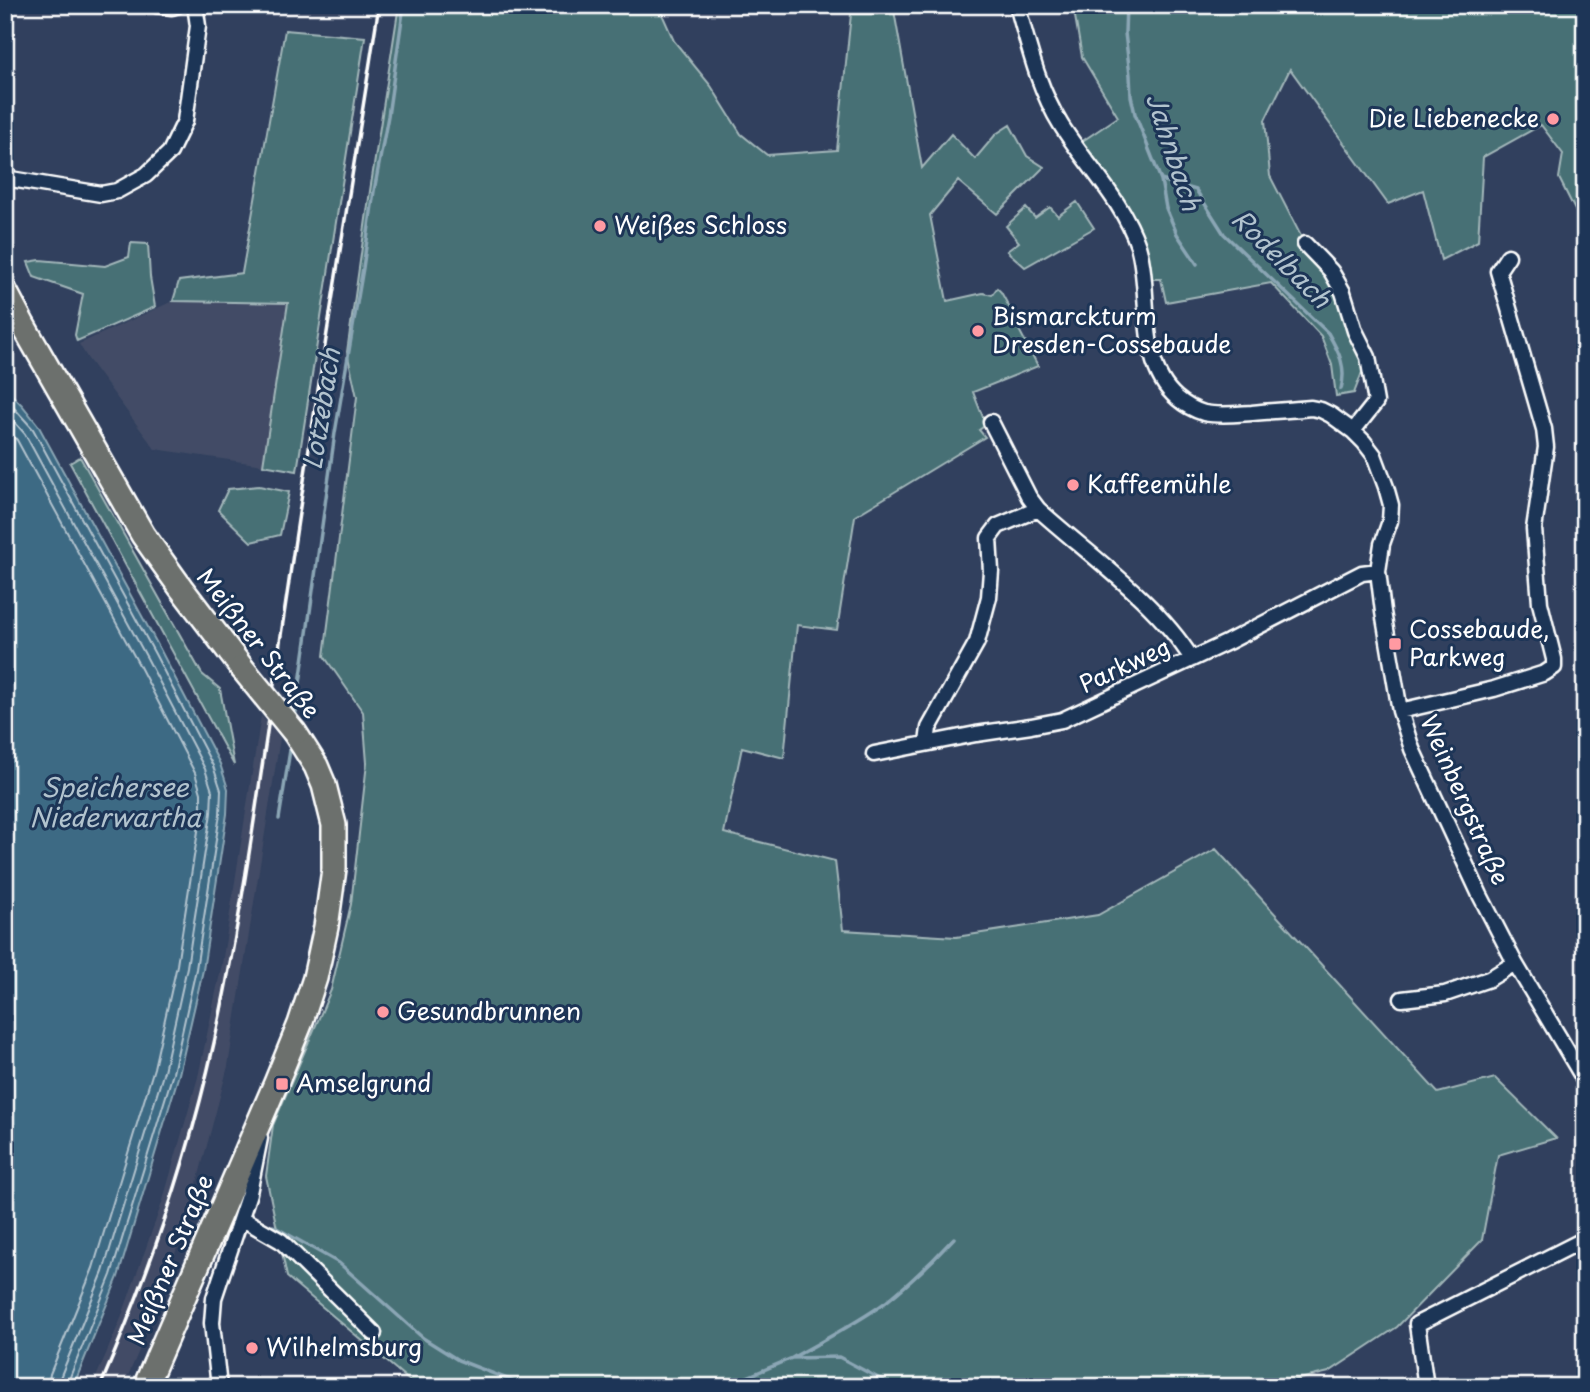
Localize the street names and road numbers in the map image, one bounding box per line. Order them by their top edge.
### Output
street label: Meißner Straße [189,560,330,726]
street label: Parkweg [1073,627,1176,701]
street label: Weinbergstraße [1412,708,1519,890]
street label: Meißner Straße [117,1168,221,1350]

